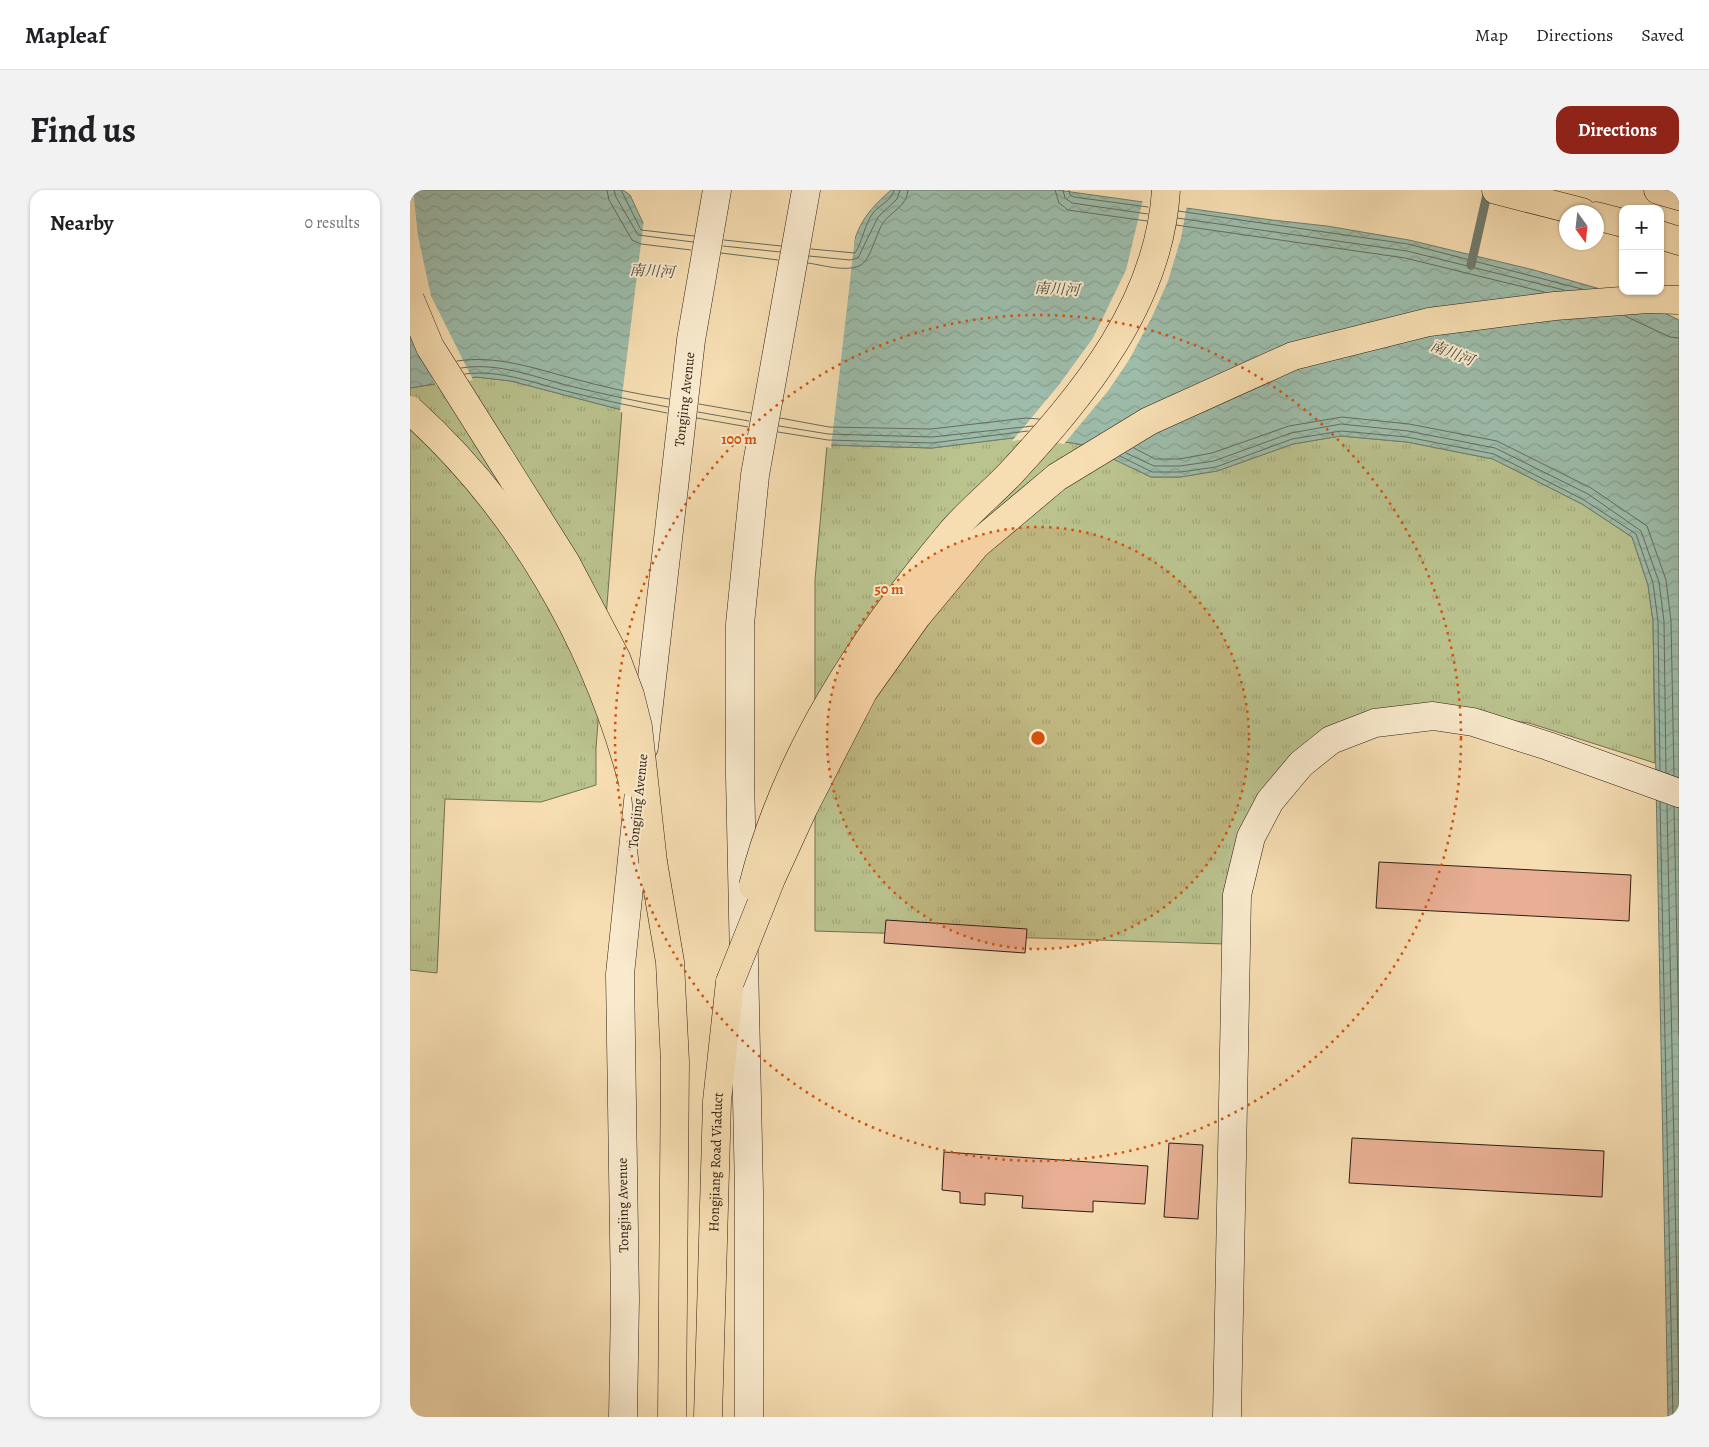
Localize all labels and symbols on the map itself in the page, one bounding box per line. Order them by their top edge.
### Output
north arrow [1559,205,1604,250]
water label: 南川河 [629,260,678,282]
water label: 南川河 [1034,278,1083,300]
water label: 南川河 [1427,336,1479,371]
street label: Tongjing Avenue [669,351,699,448]
text: 100 m [721,429,757,449]
text: 50 m [874,579,904,599]
centre of rings [1029,729,1047,747]
street label: Tongjing Avenue [624,753,652,849]
street label: Hongjiang Road Viaduct [704,1091,727,1232]
street label: Tongjing Avenue [613,1157,633,1253]

